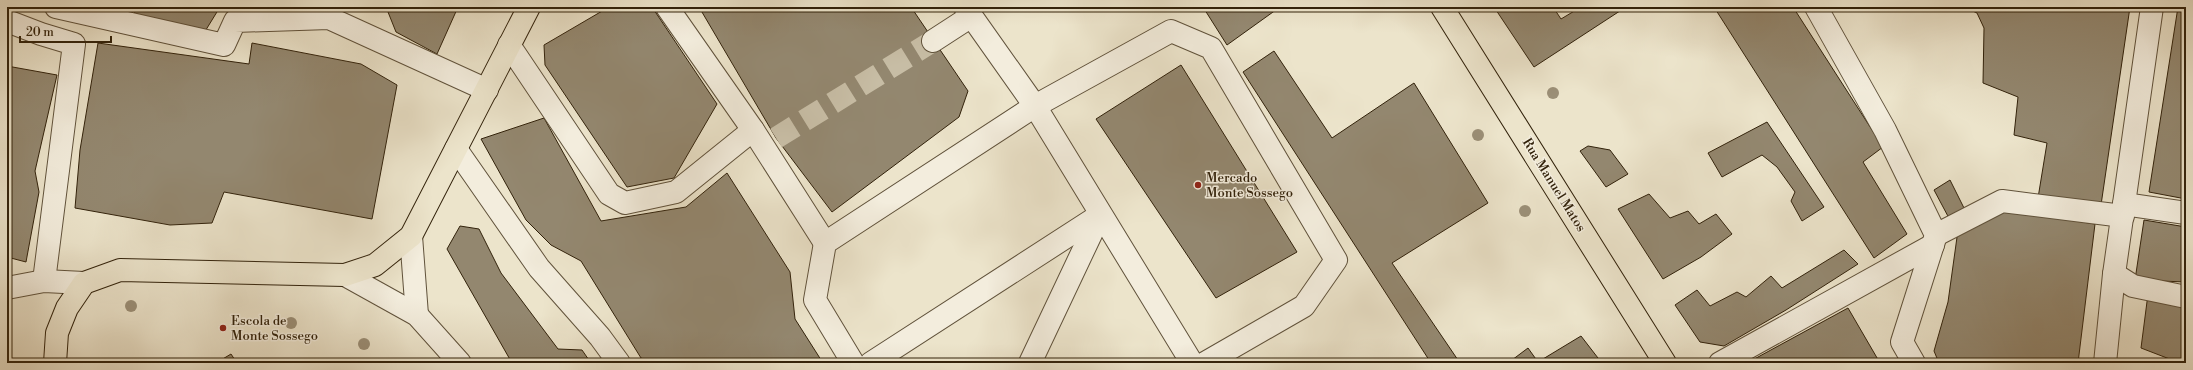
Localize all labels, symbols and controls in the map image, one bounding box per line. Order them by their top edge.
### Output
scale bar [20,18,111,44]
text: 20 m [26,25,54,40]
street label: Rua Manuel Matos [1519,135,1589,235]
place label: Mercado Monte Sossego [1206,170,1293,201]
marker: Mercado Monte Sossego [1193,180,1203,190]
place label: Escola de Monte Sossego [231,313,318,344]
marker: Escola de Monte Sossego [218,323,228,333]

